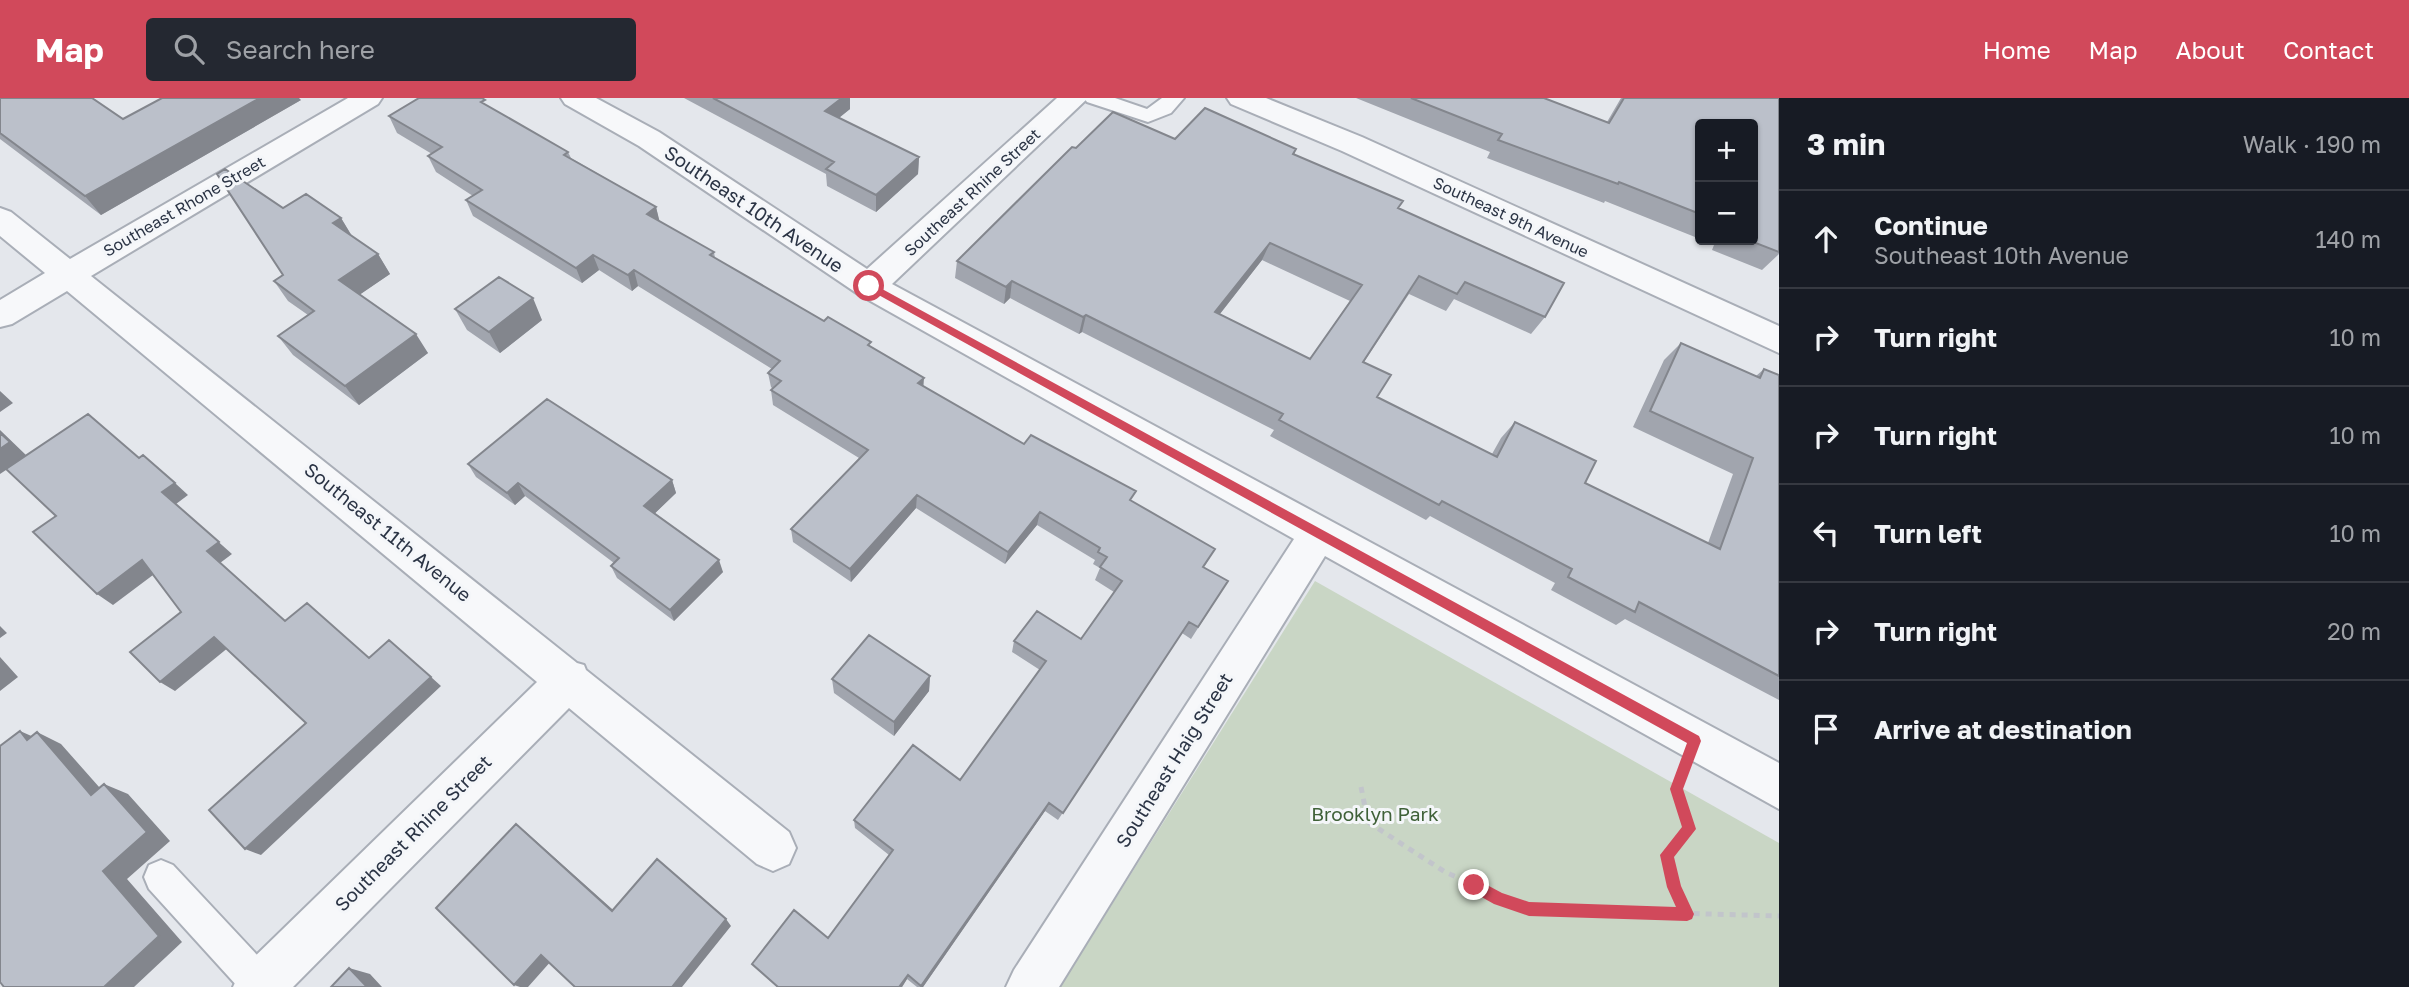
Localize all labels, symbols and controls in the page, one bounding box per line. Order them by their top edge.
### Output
search box [146,18,636,81]
text: Map [35,30,104,69]
icon: search [170,30,208,68]
text: Search here [226,34,375,65]
text: Home [1983,35,2051,64]
text: Map [2089,35,2138,64]
text: About [2176,35,2245,64]
text: Contact [2283,35,2374,64]
map controls [1695,119,1758,245]
button: + [1695,119,1758,182]
street label: Southeast Rhine Street [900,124,1044,260]
text: 3 min [1807,126,1885,162]
text: Walk · 190 m [2243,130,2381,158]
street label: Southeast 10th Avenue [661,140,848,277]
street label: Southeast Rhone Street [99,151,269,261]
street label: Southeast 9th Avenue [1430,172,1592,262]
button: − [1695,182,1758,245]
text: Continue [1874,210,1988,241]
icon: ahead [1807,220,1845,258]
text: 140 m [2315,225,2381,253]
text: Southeast 10th Avenue [1874,241,2129,269]
route start [853,270,884,301]
icon: right [1807,318,1845,356]
text: Turn right [1874,322,1997,353]
text: 10 m [2329,323,2381,351]
icon: right [1807,416,1845,454]
text: Turn right [1874,420,1997,451]
text: 10 m [2329,421,2381,449]
street label: Southeast 11th Avenue [300,457,476,606]
icon: left [1807,514,1845,552]
text: Turn left [1874,518,1982,549]
text: 10 m [2329,519,2381,547]
icon: right [1807,612,1845,650]
text: Turn right [1874,616,1997,647]
text: 20 m [2327,617,2381,645]
street label: Southeast Haig Street [1110,668,1237,851]
icon: arrive [1807,710,1845,748]
text: Arrive at destination [1874,714,2132,745]
street label: Southeast Rhine Street [330,750,496,916]
park label: Brooklyn Park [1311,802,1439,825]
route end [1458,869,1489,900]

